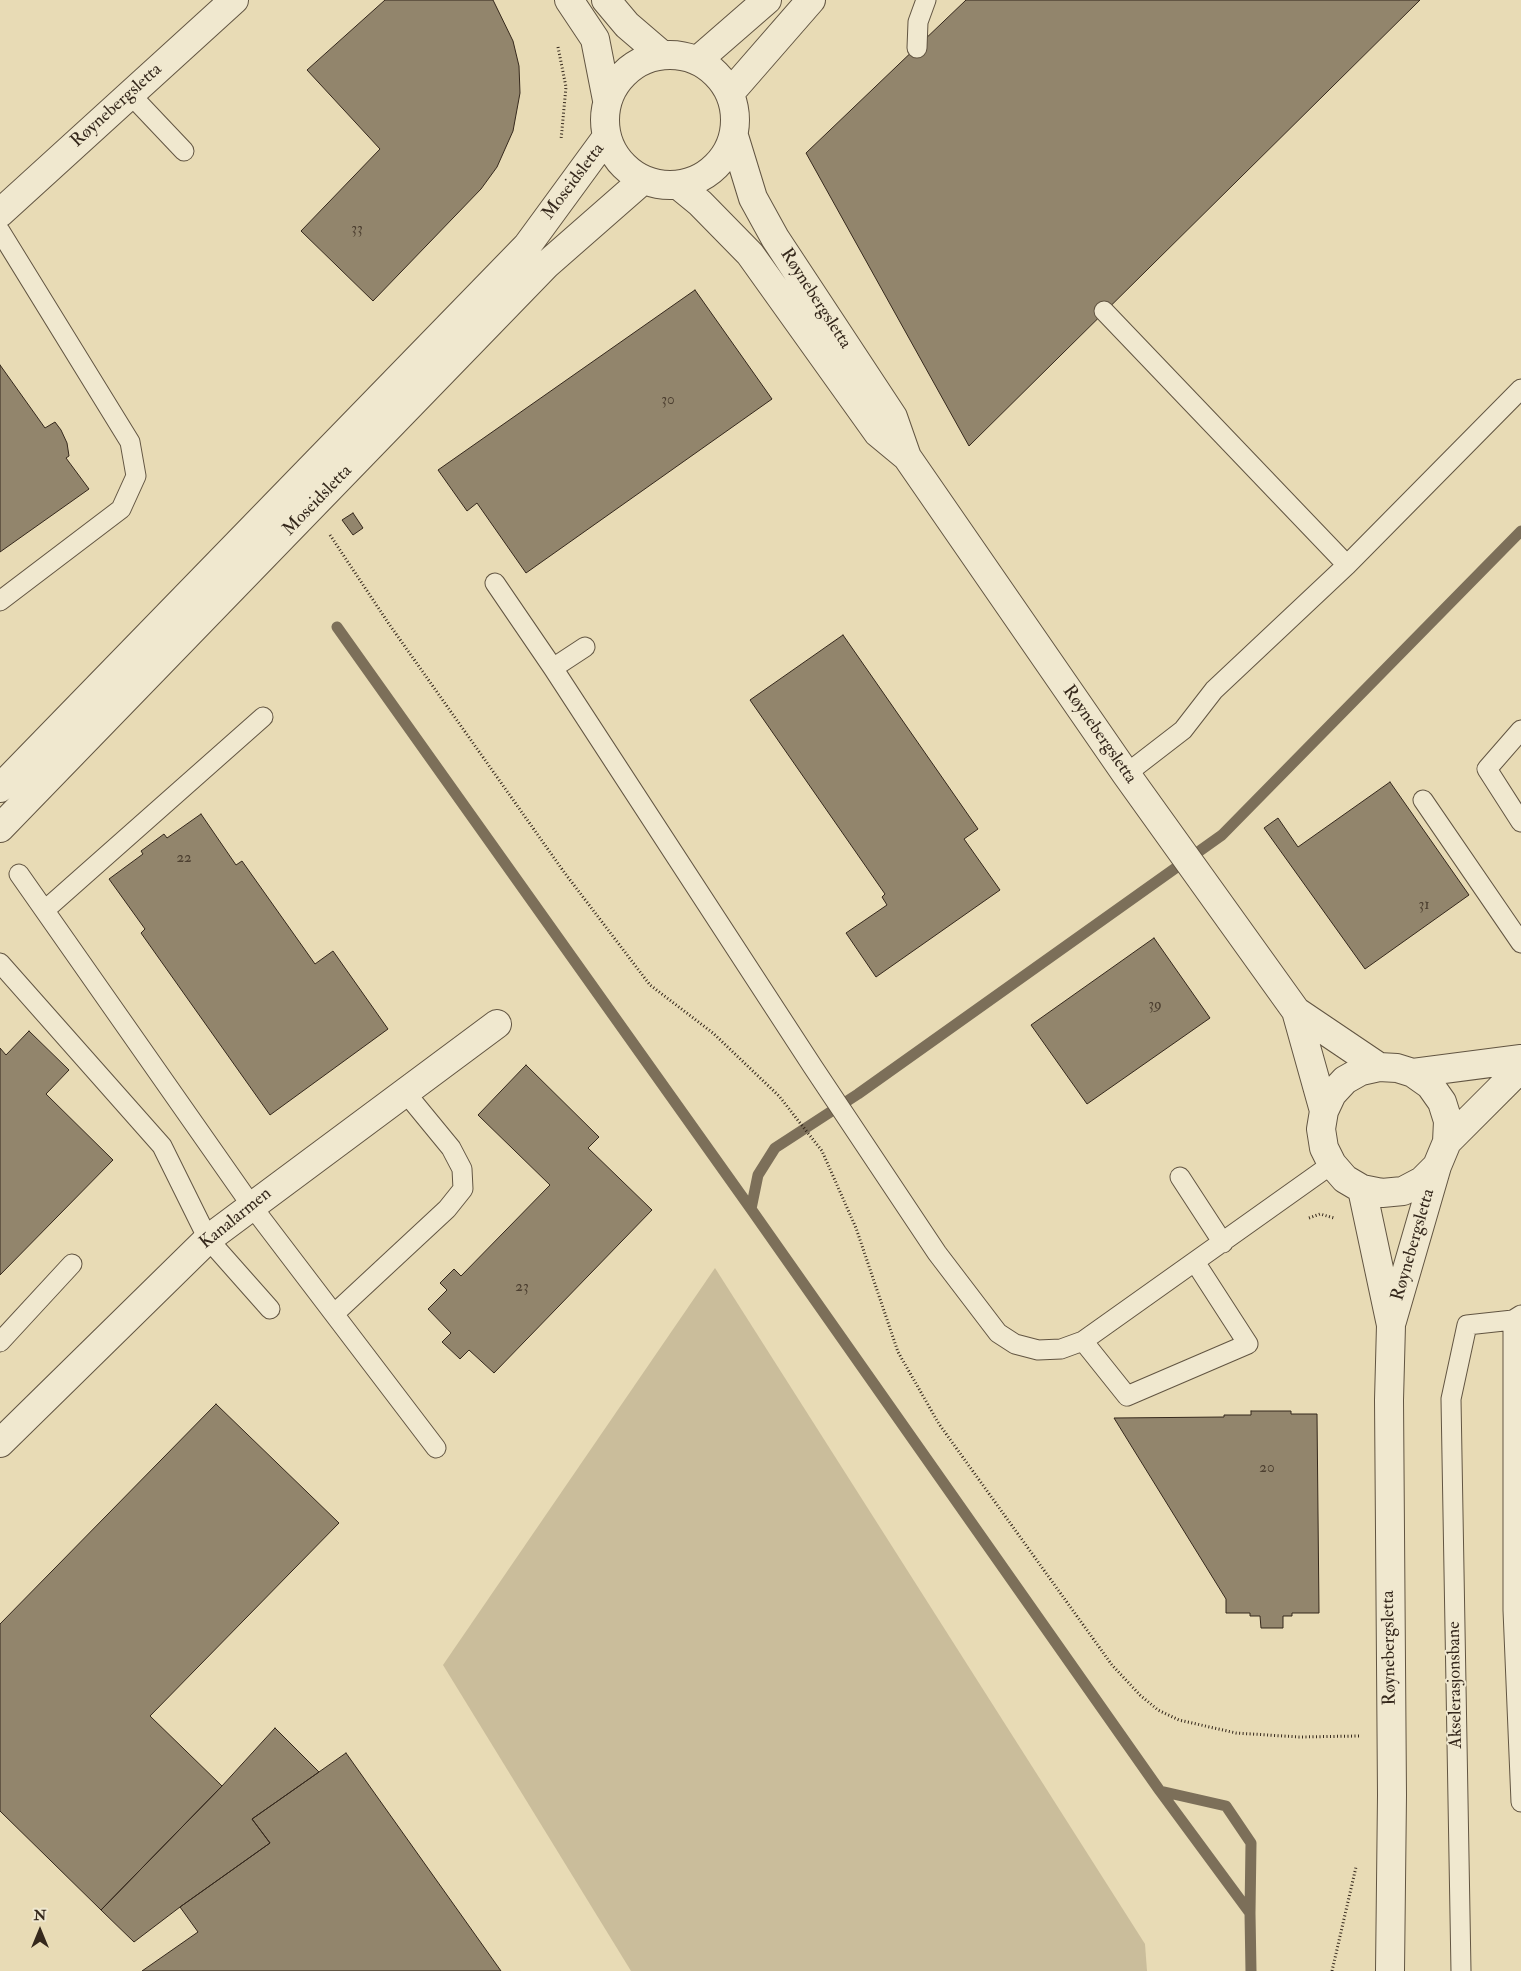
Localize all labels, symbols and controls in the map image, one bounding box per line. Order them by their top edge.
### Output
street label: Røynebergsletta [67,59,167,153]
street label: Moseidsletta [538,139,610,225]
house number: 33 [351,221,363,239]
street label: Røynebergsletta [775,245,855,353]
house number: 30 [661,392,675,410]
street label: Moseidsletta [279,461,357,541]
street label: Røynebergsletta [1057,682,1141,788]
house number: 22 [176,850,192,868]
house number: 31 [1418,897,1430,915]
house number: 39 [1148,997,1162,1015]
street label: Kanalarmen [196,1184,276,1254]
street label: Røynebergsletta [1388,1187,1440,1303]
house number: 23 [515,1279,529,1297]
house number: 20 [1259,1460,1275,1478]
street label: Røynebergsletta [1378,1590,1402,1706]
street label: Akselerasjonsbane [1444,1621,1468,1749]
north arrow [15,1906,65,1956]
text: N [34,1907,46,1924]

